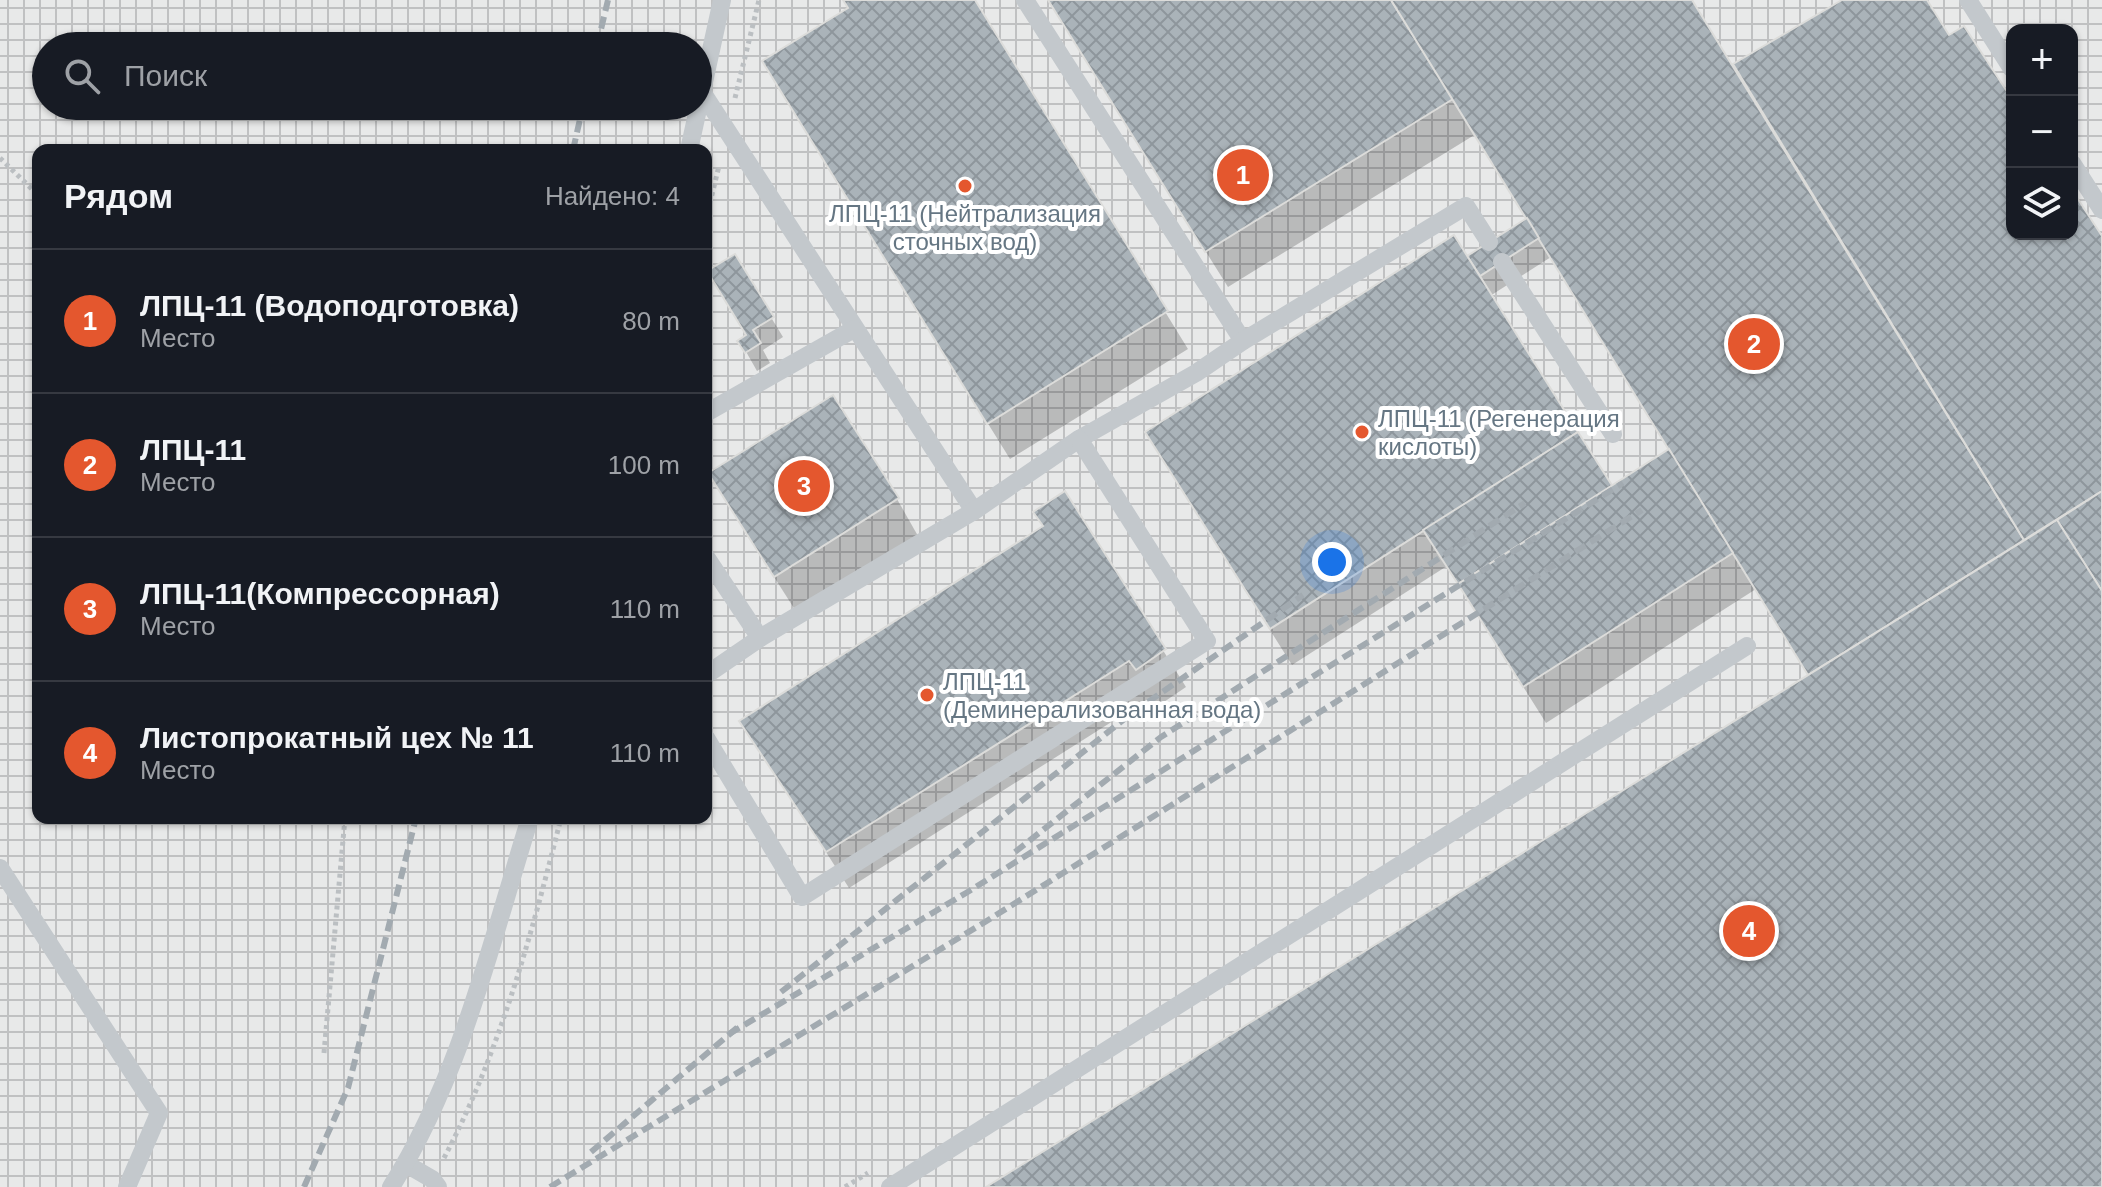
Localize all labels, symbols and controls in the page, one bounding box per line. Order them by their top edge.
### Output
map controls [2006,24,2078,240]
button: + [2006,24,2078,96]
search box [32,32,712,120]
icon: search [60,54,104,98]
text: Поиск [124,59,207,92]
button: − [2006,96,2078,168]
pin: 1 [1217,145,1269,205]
button: layers [2006,168,2078,240]
text: Рядом [64,177,173,215]
marker: ЛПЦ-11 (Нейтрализация сточных вод) [956,177,974,195]
text: Найдено: 4 [545,181,680,211]
place label: ЛПЦ-11 (Нейтрализация сточных вод) [829,200,1101,255]
text: ЛПЦ-11 (Водоподготовка) [140,289,519,322]
text: 1 [83,306,97,336]
text: 80 m [622,306,680,336]
pin: 2 [1728,314,1780,374]
text: Место [140,323,216,353]
place label: ЛПЦ-11 (Регенерация кислоты) [1378,405,1620,460]
marker: ЛПЦ-11 (Регенерация кислоты) [1353,423,1371,441]
text: ЛПЦ-11 [140,433,246,466]
text: 2 [83,450,97,480]
text: 100 m [608,450,680,480]
pin: 3 [778,456,830,516]
text: Место [140,467,216,497]
your location [1312,542,1352,582]
text: ЛПЦ-11(Компрессорная) [140,577,500,610]
text: 3 [83,594,97,624]
text: 110 m [610,594,680,624]
text: Место [140,611,216,641]
place label: ЛПЦ-11 (Деминерализованная вода) [943,668,1261,723]
marker: ЛПЦ-11 (Деминерализованная вода) [918,686,936,704]
text: Листопрокатный цех № 11 [140,721,534,754]
text: 4 [83,738,97,768]
text: 110 m [610,738,680,768]
text: Место [140,755,216,785]
pin: 4 [1723,901,1775,961]

